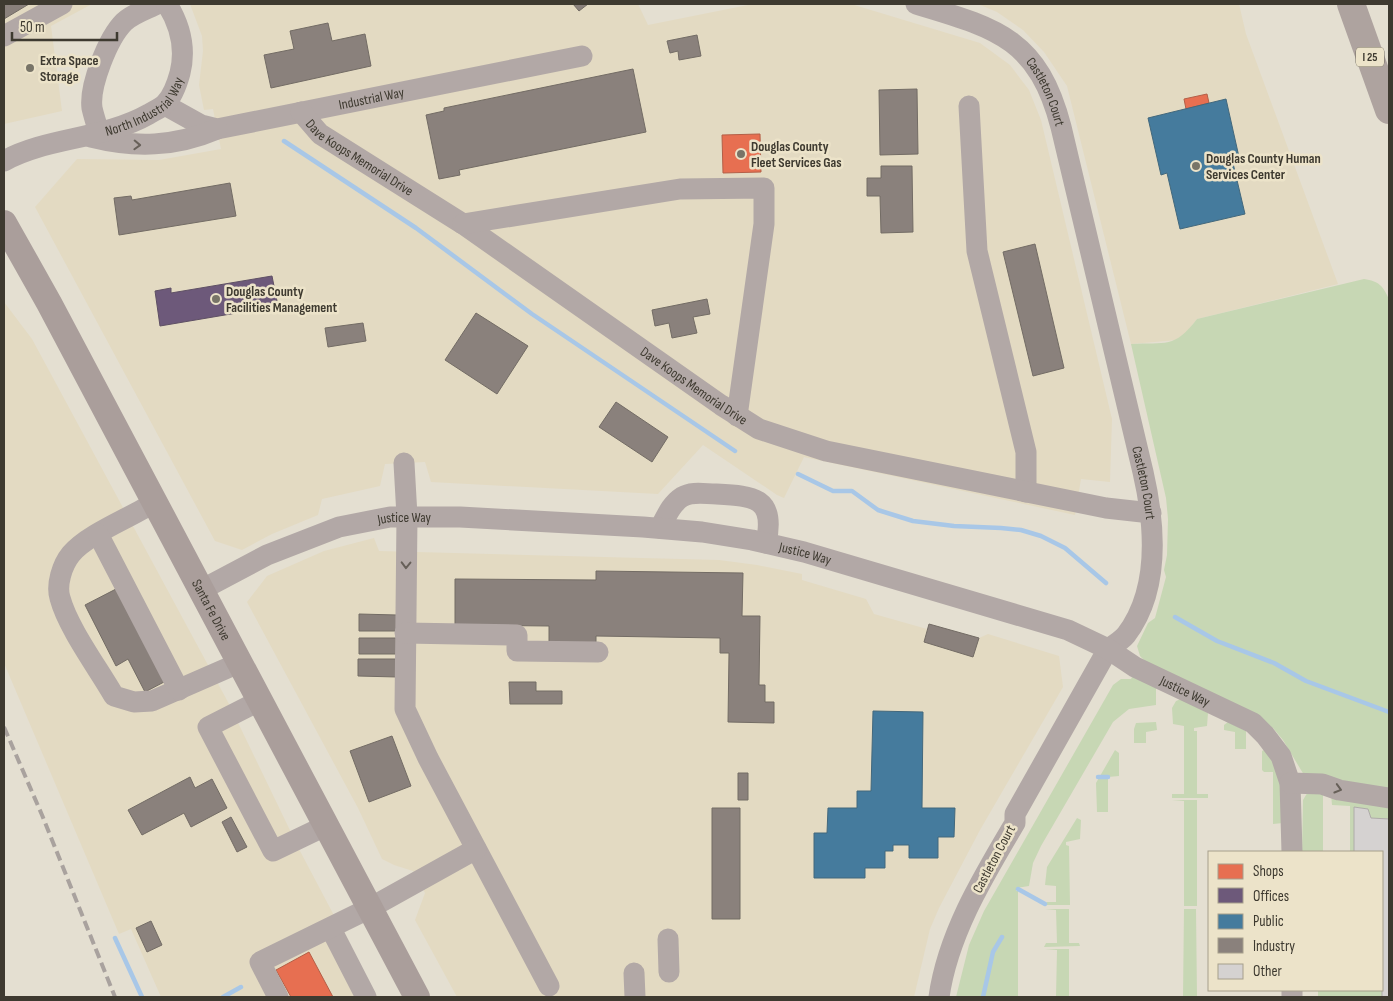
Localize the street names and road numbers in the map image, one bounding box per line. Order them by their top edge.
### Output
road number: I 25 [1356,48,1384,66]
street label: Castleton Court [1023,54,1069,128]
street label: North Industrial Way [103,74,187,139]
street label: Industrial Way [337,83,406,113]
street label: Dave Koops Memorial Drive [302,115,417,199]
street label: Dave Koops Memorial Drive [637,343,751,428]
street label: Castleton Court [1129,444,1160,520]
street label: Justice Way [375,508,431,528]
street label: Justice Way [777,538,834,568]
street label: Santa Fe Drive [189,576,235,643]
street label: Justice Way [1156,671,1214,710]
street label: Castleton Court [969,822,1019,896]

